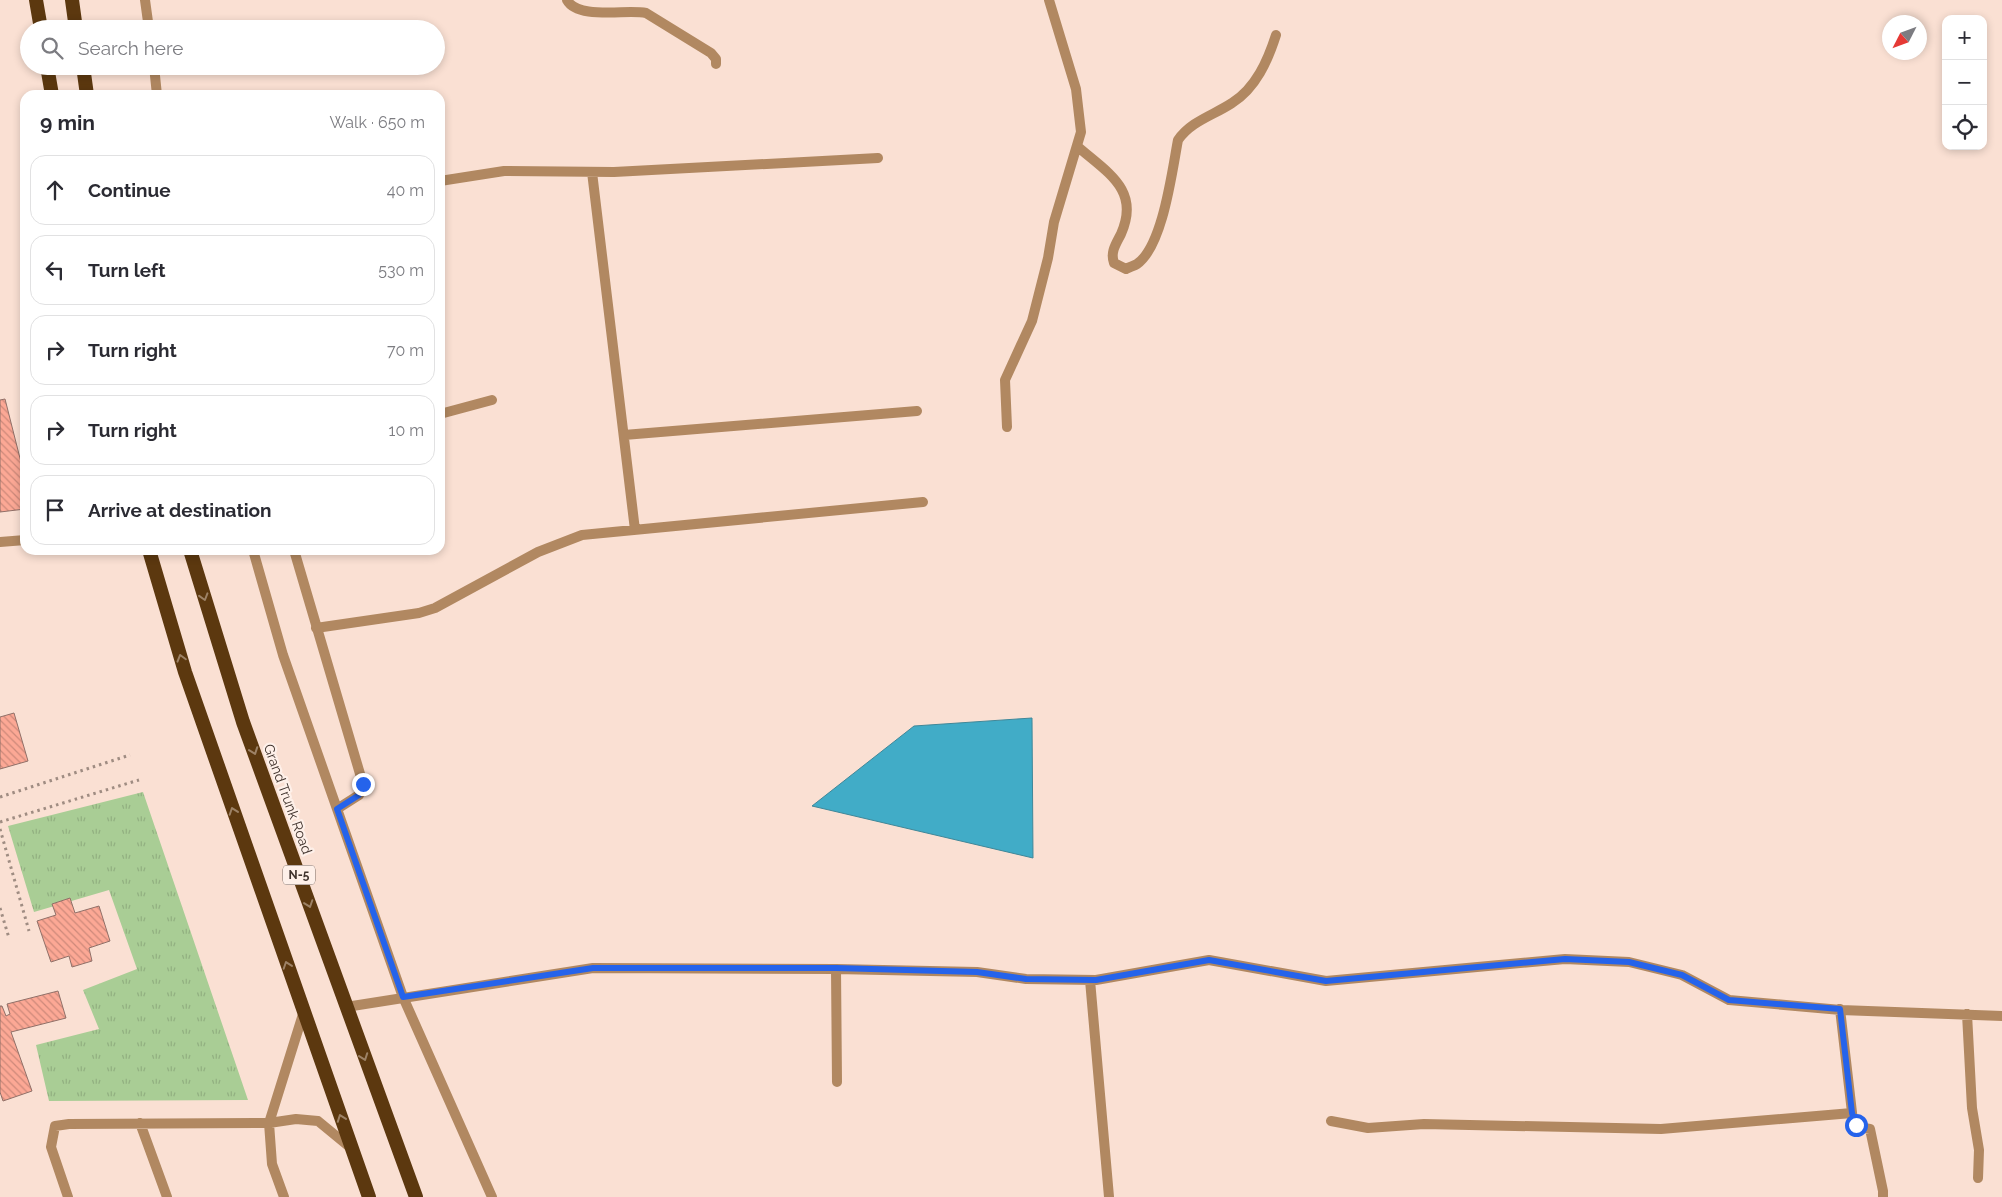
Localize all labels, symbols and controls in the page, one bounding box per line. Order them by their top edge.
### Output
north arrow [1882,15,1927,60]
map controls [1942,15,1987,150]
button: + [1942,15,1987,60]
search box [20,20,445,75]
icon: search [38,34,66,62]
text: Search here [78,37,184,59]
button: − [1942,60,1987,105]
button: locate [1942,105,1987,150]
text: 9 min [40,110,95,135]
text: Walk · 650 m [329,113,425,132]
icon: ahead [41,176,69,204]
text: Continue [88,179,171,201]
text: 40 m [387,181,424,200]
icon: left [41,256,69,284]
text: Turn left [88,259,165,281]
text: 530 m [378,261,424,280]
icon: right [41,336,69,364]
text: Turn right [88,339,177,361]
text: 70 m [387,341,424,360]
icon: right [41,416,69,444]
text: Turn right [88,419,177,441]
text: 10 m [389,421,424,440]
icon: arrive [41,496,69,524]
text: Arrive at destination [88,499,272,521]
one-way arrow [198,592,208,600]
one-way arrow [176,654,186,662]
street label: Grand Trunk Road [261,742,315,856]
one-way arrow [248,747,258,755]
route end [352,773,375,796]
one-way arrow [229,808,239,816]
road number: N-5 [283,866,315,884]
one-way arrow [303,899,313,908]
one-way arrow [283,961,293,969]
one-way arrow [358,1052,368,1061]
one-way arrow [337,1114,347,1123]
route start [1845,1114,1868,1137]

